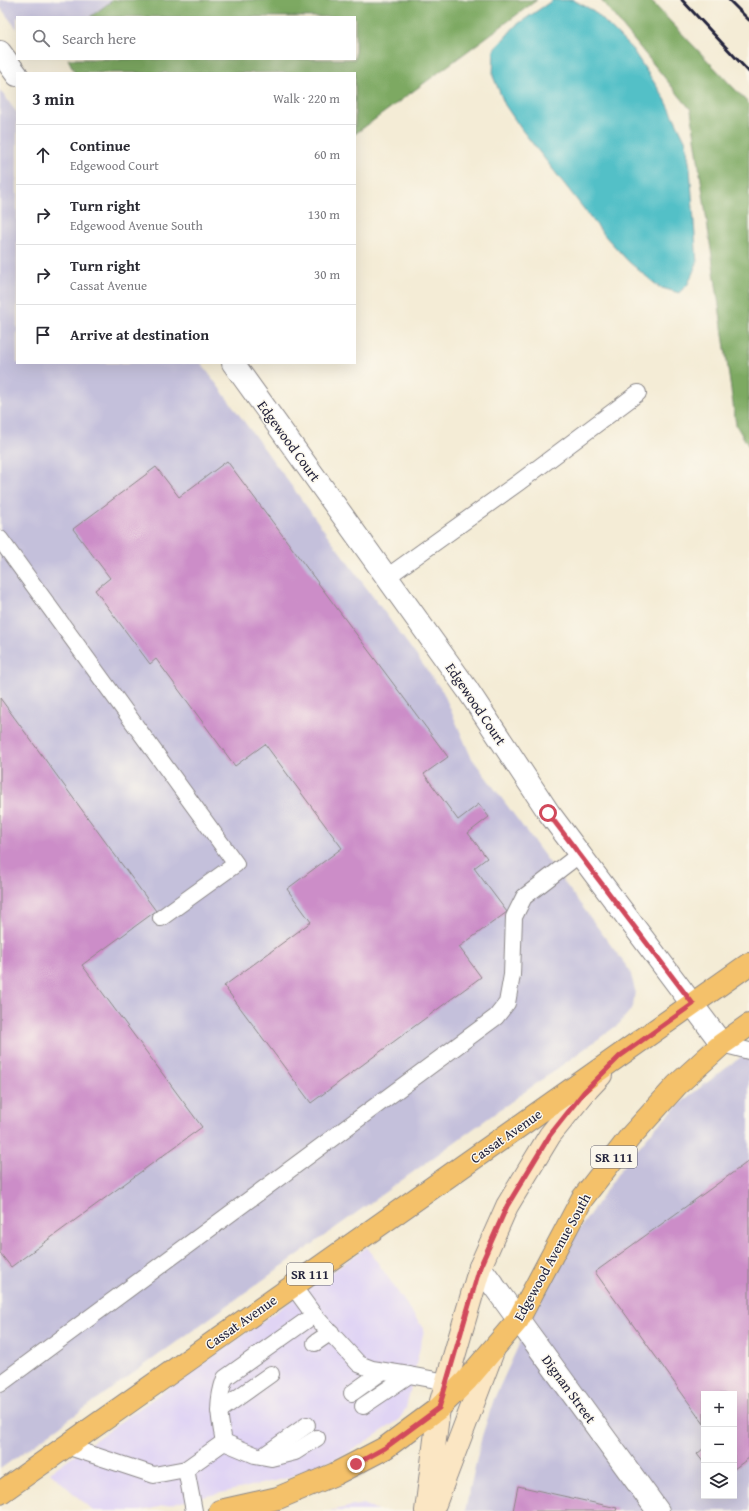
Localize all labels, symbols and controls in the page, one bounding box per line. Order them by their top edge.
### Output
search box [16,16,356,60]
icon: search [30,27,52,49]
text: Search here [62,28,136,49]
text: 3 min [32,86,74,111]
text: Walk · 220 m [273,89,340,108]
text: Continue [70,135,131,156]
icon: ahead [32,144,54,166]
text: 60 m [314,145,340,164]
text: Edgewood Court [70,156,159,175]
text: Turn right [70,195,141,216]
icon: right [32,204,54,226]
text: 130 m [308,205,340,224]
text: Edgewood Avenue South [70,216,203,235]
text: Turn right [70,255,141,276]
icon: right [32,264,54,286]
text: 30 m [314,265,340,284]
text: Cassat Avenue [70,276,147,295]
icon: arrive [32,324,54,346]
text: Arrive at destination [70,324,209,345]
street label: Edgewood Court [253,396,325,486]
street label: Edgewood Court [441,659,511,749]
route start [539,804,557,822]
street label: Cassat Avenue [466,1104,546,1168]
road number: SR 111 [591,1146,637,1168]
street label: Edgewood Avenue South [509,1189,596,1324]
road number: SR 111 [287,1263,333,1285]
street label: Cassat Avenue [201,1290,281,1354]
street label: Dignan Street [537,1351,601,1427]
map controls [701,1391,737,1499]
button: + [701,1391,737,1427]
button: − [701,1427,737,1463]
route end [347,1455,365,1473]
button: layers [701,1463,737,1499]

